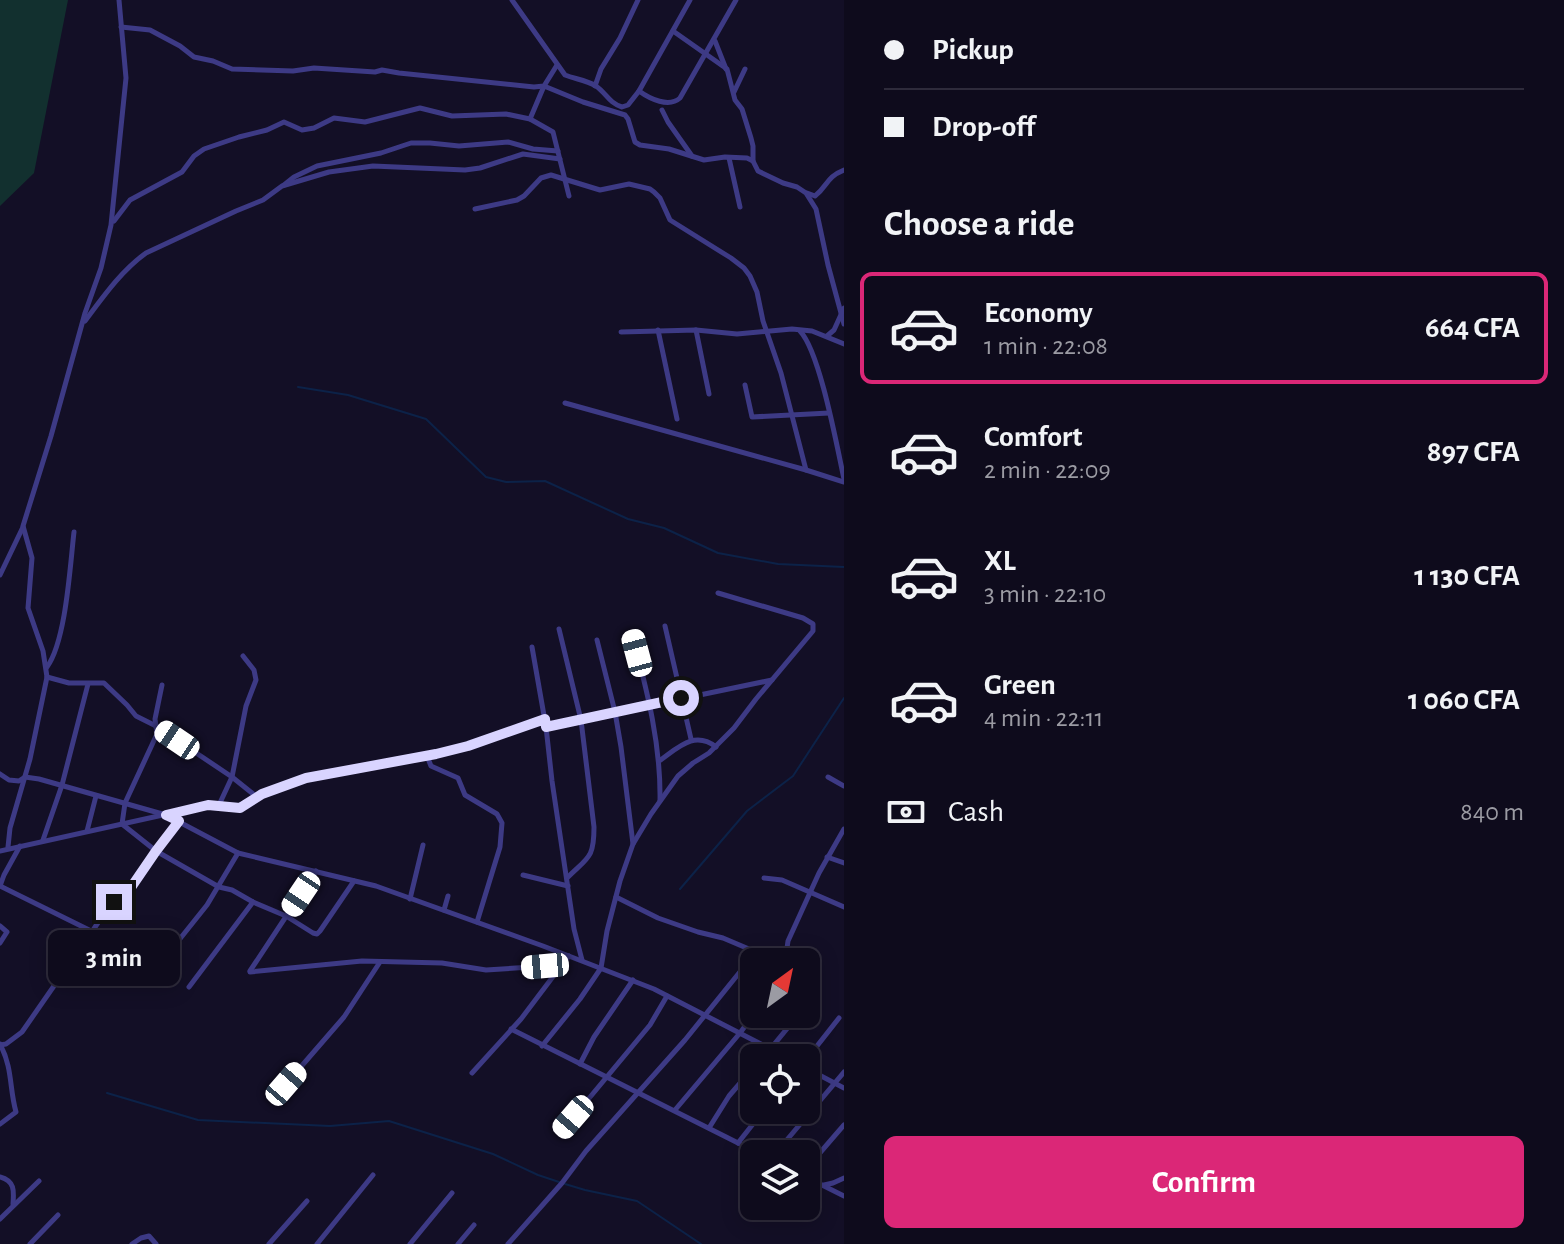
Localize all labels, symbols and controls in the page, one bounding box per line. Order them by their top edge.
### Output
text: Pickup [932,35,1014,65]
text: Drop-off [932,112,1035,142]
text: Choose a ride [884,206,1074,242]
icon: car [888,292,960,364]
text: Economy [984,298,1093,328]
text: 664 CFA [1425,313,1520,343]
text: 1 min · 22:08 [984,333,1108,359]
icon: car [888,416,960,488]
text: Comfort [984,422,1083,452]
text: 897 CFA [1427,437,1520,467]
text: 2 min · 22:09 [984,457,1111,483]
icon: car [888,540,960,612]
text: XL [984,546,1016,576]
text: 1 130 CFA [1414,561,1520,591]
text: 3 min · 22:10 [984,581,1106,607]
car [619,627,655,679]
icon: car [888,664,960,736]
text: Green [984,670,1056,700]
route start [663,680,699,716]
text: 1 060 CFA [1408,685,1520,715]
text: 4 min · 22:11 [984,705,1103,731]
car [150,717,204,763]
icon: cash [884,790,928,834]
text: Cash [948,797,1004,827]
text: 840 m [1460,799,1524,825]
car [278,867,324,921]
route end [96,884,132,920]
callout: 3 min [48,930,180,986]
text: 3 min [86,945,142,971]
north arrow [740,948,820,1028]
map controls [740,948,820,1220]
car [520,952,570,980]
button: locate [740,1044,820,1124]
car [261,1058,311,1110]
car [548,1091,598,1143]
button: Confirm [884,1136,1524,1228]
button: layers [740,1140,820,1220]

